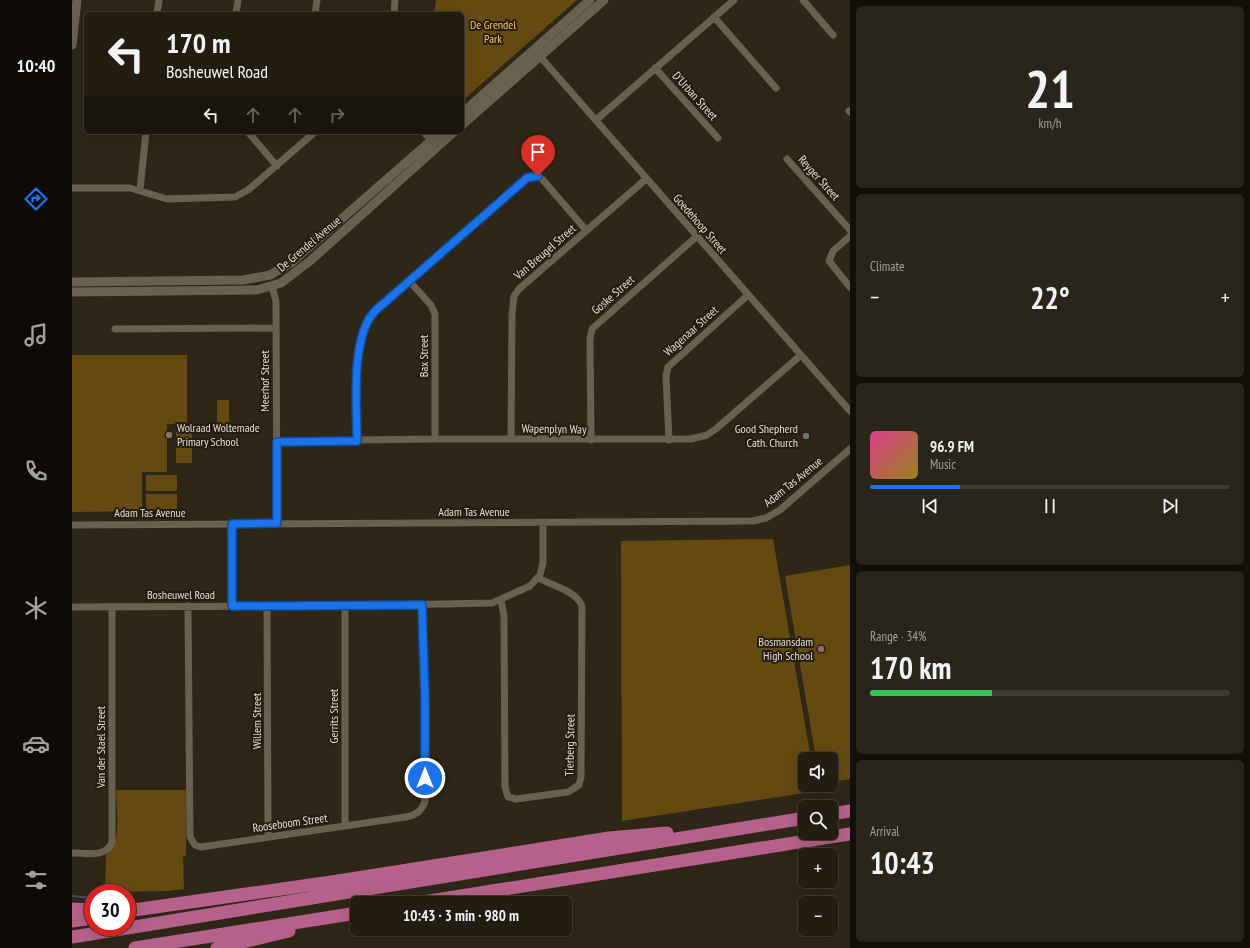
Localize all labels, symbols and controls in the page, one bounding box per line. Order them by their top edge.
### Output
park label: De Grendel Park [470,17,516,46]
text: 170 m [166,24,230,61]
icon: left [100,28,152,80]
text: 10:40 [17,54,55,77]
text: 21 [1025,55,1075,122]
text: Bosheuwel Road [166,60,268,83]
street label: D'Urban Street [670,68,722,124]
icon: left [200,104,222,126]
icon: ahead [242,104,264,126]
icon: ahead [284,104,306,126]
icon: right [326,104,348,126]
text: km/h [1038,115,1062,132]
pin [521,135,555,176]
icon: arrive [527,141,549,163]
street label: Reyger Street [795,152,844,204]
icon: directions [22,185,50,213]
street label: Goedehoop Street [670,191,731,257]
street label: De Grendel Avenue [274,213,344,275]
street label: Van Breugel Street [510,220,579,283]
text: Climate [870,258,904,275]
street label: Goske Street [588,271,638,317]
text: 22° [1030,278,1070,317]
text: − [870,283,879,311]
text: + [1221,283,1230,311]
street label: Wagenaar Street [660,302,722,359]
icon: music [22,321,50,349]
street label: Bax Street [416,334,431,377]
street label: Meerhof Street [257,350,272,412]
place label: Wolraad Woltemade Primary School [177,420,260,449]
street label: Wapenplyn Way [521,420,587,437]
place label: Good Shepherd Cath. Church [735,421,798,450]
marker: Wolraad Woltemade Primary School [164,430,174,440]
marker: Good Shepherd Cath. Church [801,431,811,441]
text: 96.9 FM [930,437,974,456]
street label: Adam Tas Avenue [760,453,825,510]
text: Music [930,456,956,473]
icon: phone [22,457,50,485]
icon: previous [919,495,941,517]
icon: pause [1039,495,1061,517]
icon: next [1159,495,1181,517]
street label: Adam Tas Avenue [438,504,510,519]
street label: Adam Tas Avenue [114,505,186,520]
street label: Bosheuwel Road [147,587,215,602]
icon: climate [22,594,50,622]
text: Range · 34% [870,628,926,645]
place label: Bosmansdam High School [758,634,813,663]
marker: Bosmansdam High School [816,644,826,654]
text: 170 km [870,648,951,687]
street label: Gerrits Street [326,688,341,743]
street label: Willem Street [249,692,264,749]
street label: Van der Stael Street [93,705,108,789]
street label: Tierberg Street [561,713,578,776]
icon: car [22,730,50,758]
map controls [798,752,838,936]
button: sound [798,752,838,792]
position arrow [404,757,446,799]
button: search [798,800,838,840]
street label: Rooseboom Street [252,810,329,835]
text: Arrival [870,823,899,840]
text: 10:43 [870,843,935,882]
button: + [798,848,838,888]
icon: filters [22,866,50,894]
speed limit sign: 30 [84,884,136,936]
button: − [798,896,838,936]
text: 10:43 · 3 min · 980 m [403,906,519,925]

